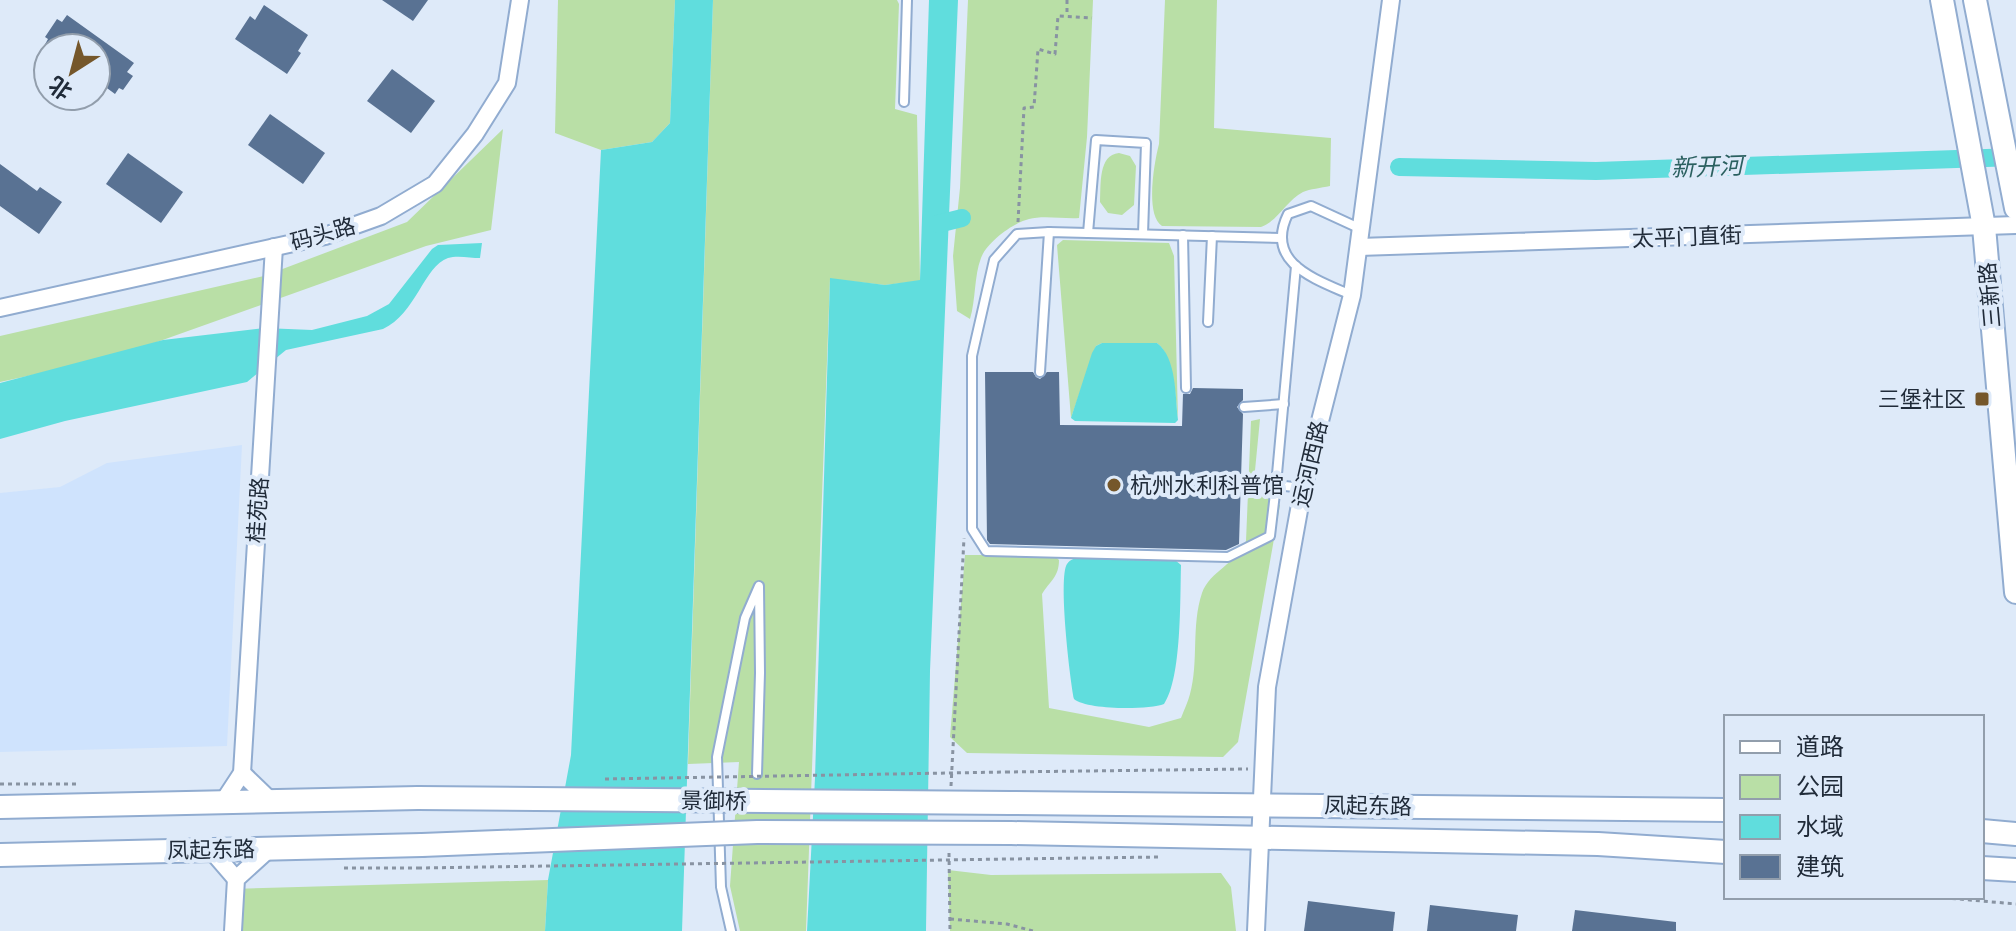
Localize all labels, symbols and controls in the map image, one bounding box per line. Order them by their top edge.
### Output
north arrow [32,32,112,112]
text: 北 [44,71,77,104]
water label: 新开河 [1671,152,1747,182]
street label: 码头路 [288,213,358,255]
street label: 太平门直街 [1632,223,1742,251]
street label: 三新路 [1975,261,2005,329]
place label: 三堡社区 [1878,387,1966,412]
marker: 三堡社区 [1973,390,1991,408]
street label: 运河西路 [1288,418,1332,510]
place label: 杭州水利科普馆 [1130,473,1284,498]
street label: 桂苑路 [243,476,273,544]
marker: 杭州水利科普馆 [1105,476,1123,494]
legend [1724,715,1984,899]
text: 道路 [1796,733,1844,761]
text: 公园 [1796,773,1844,801]
street label: 景御桥 [681,788,747,814]
street label: 凤起东路 [1324,793,1412,819]
text: 水域 [1796,813,1844,841]
street label: 凤起东路 [167,837,255,863]
text: 建筑 [1796,853,1844,881]

